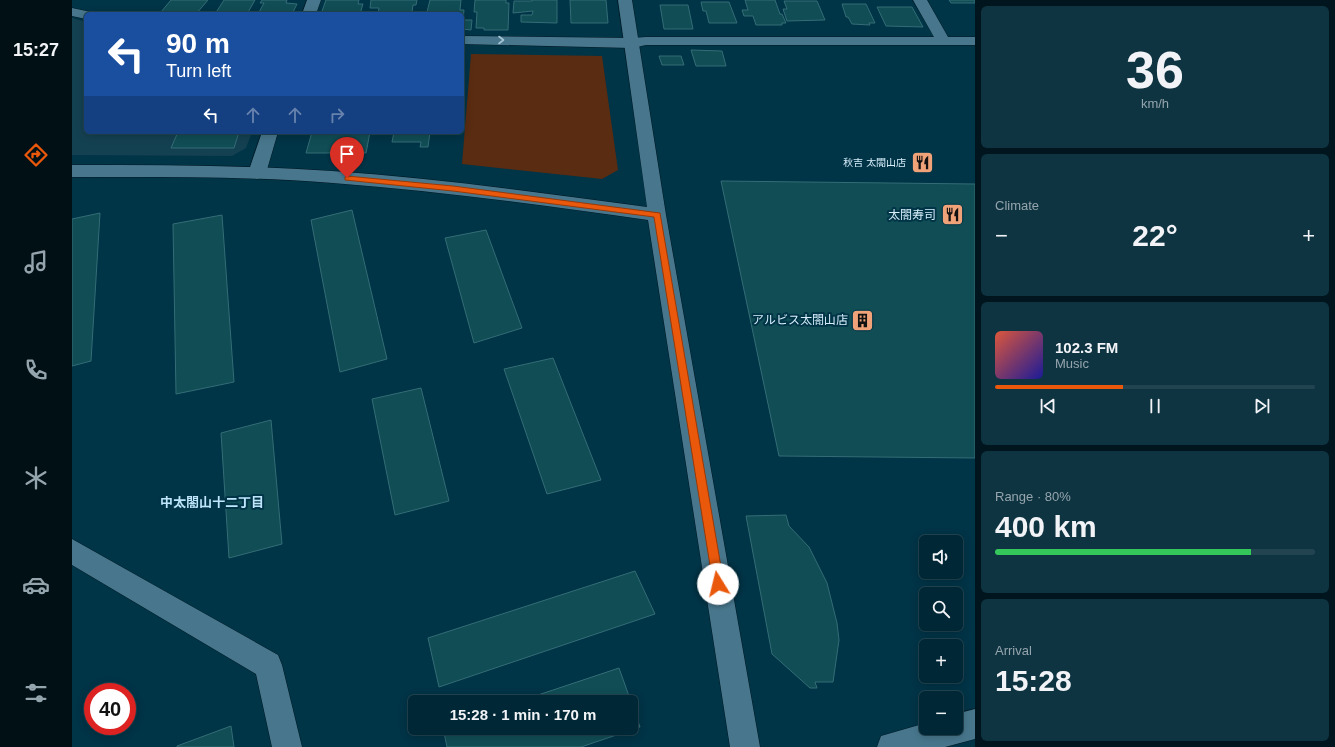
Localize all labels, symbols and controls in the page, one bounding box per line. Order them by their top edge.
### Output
icon: left [100,28,152,80]
text: 90 m [166,28,230,59]
one-way arrow [498,36,504,44]
text: 15:27 [13,40,59,60]
text: 36 [1126,41,1184,99]
text: Turn left [166,61,231,81]
text: km/h [1141,96,1169,111]
icon: left [200,104,222,126]
icon: ahead [242,104,264,126]
icon: ahead [284,104,306,126]
icon: right [326,104,348,126]
pin [330,137,364,178]
icon: directions [22,141,50,169]
icon: arrive [336,143,358,165]
restaurant icon: 秋吉 太閤山店 [909,149,935,175]
place label: 秋吉 太閤山店 [843,157,906,168]
text: Climate [995,198,1039,213]
restaurant icon: 太閤寿司 [939,202,965,228]
place label: 太閤寿司 [888,208,936,222]
text: 22° [1132,219,1178,252]
text: − [995,223,1008,248]
text: + [1302,223,1315,248]
icon: music [22,248,50,276]
building icon: アルビス太閤山店 [850,307,876,333]
place label: アルビス太閤山店 [752,313,848,327]
text: 102.3 FM [1055,339,1118,356]
icon: phone [22,356,50,384]
text: Music [1055,356,1089,371]
icon: previous [1037,395,1059,417]
icon: pause [1144,395,1166,417]
icon: next [1251,395,1273,417]
icon: climate [22,464,50,492]
text: Range · 80% [995,489,1071,504]
district label: 中太閤山十二丁目 [160,495,264,510]
text: 400 km [995,510,1097,543]
map controls [919,535,963,735]
button: sound [919,535,963,579]
position arrow [697,563,739,605]
icon: car [22,571,50,599]
button: search [919,587,963,631]
button: + [919,639,963,683]
text: Arrival [995,643,1032,658]
text: 15:28 [995,664,1072,697]
icon: filters [22,679,50,707]
speed limit sign: 40 [84,683,136,735]
button: − [919,691,963,735]
text: 15:28 · 1 min · 170 m [450,706,596,723]

